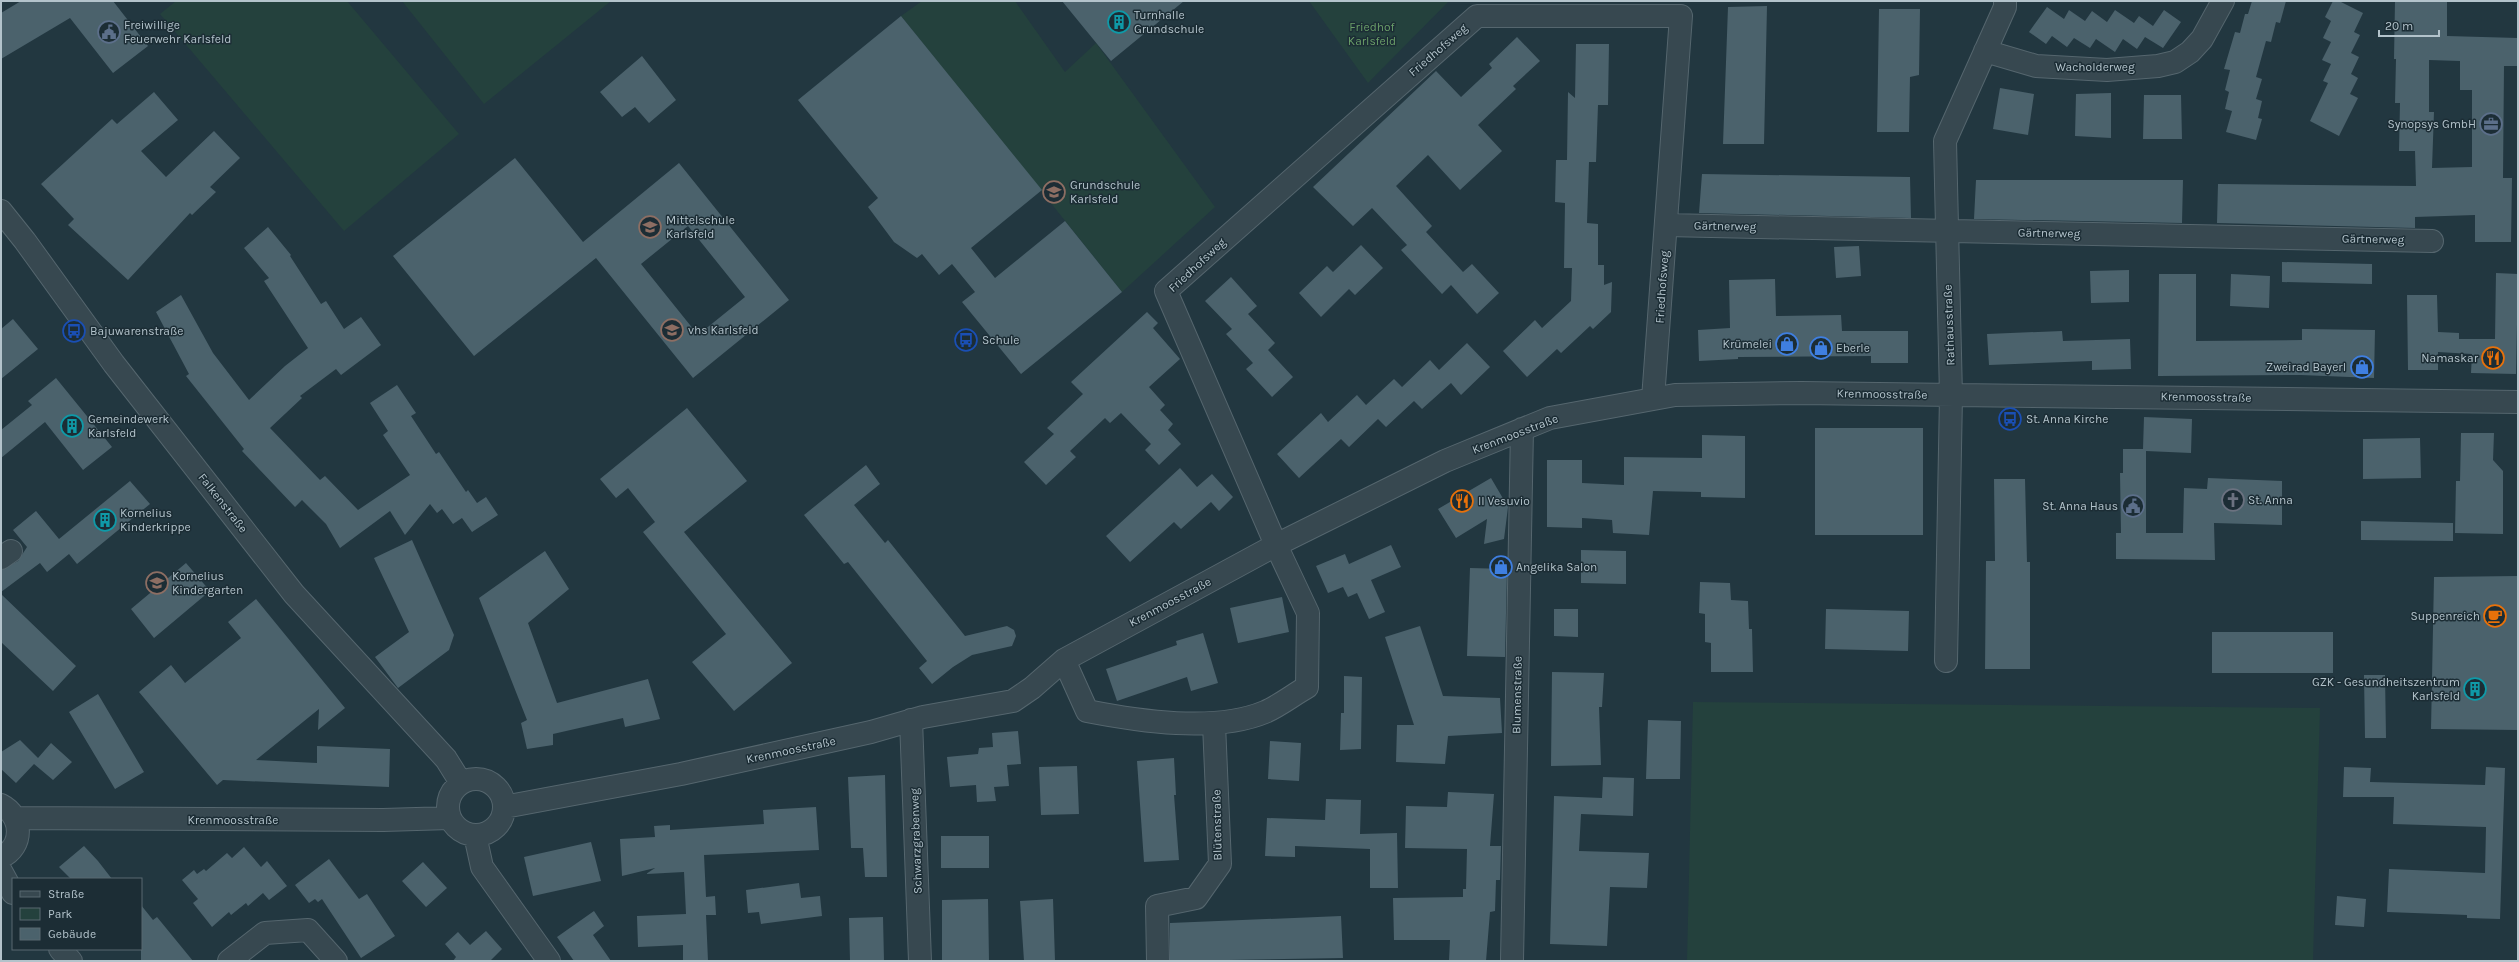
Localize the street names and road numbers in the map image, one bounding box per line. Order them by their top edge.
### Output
street label: Friedhofsweg [1406,21,1470,79]
street label: Wacholderweg [2055,60,2135,74]
street label: Gärtnerweg [1694,218,1757,234]
street label: Gärtnerweg [2018,225,2081,241]
street label: Gärtnerweg [2342,231,2405,247]
street label: Friedhofsweg [1166,235,1229,295]
street label: Friedhofsweg [1652,250,1672,324]
street label: Rathausstraße [1941,284,1957,366]
street label: Krenmoosstraße [1836,386,1928,402]
street label: Krenmoosstraße [2160,389,2252,405]
street label: Krenmoosstraße [1470,411,1560,457]
street label: Falkenstraße [195,471,251,535]
street label: Krenmoosstraße [1127,574,1213,630]
street label: Blumenstraße [1509,656,1525,734]
street label: Krenmoosstraße [745,734,837,766]
street label: Schwarzgrabenweg [907,788,925,894]
street label: Blütenstraße [1209,789,1225,861]
street label: Krenmoosstraße [188,813,278,827]

